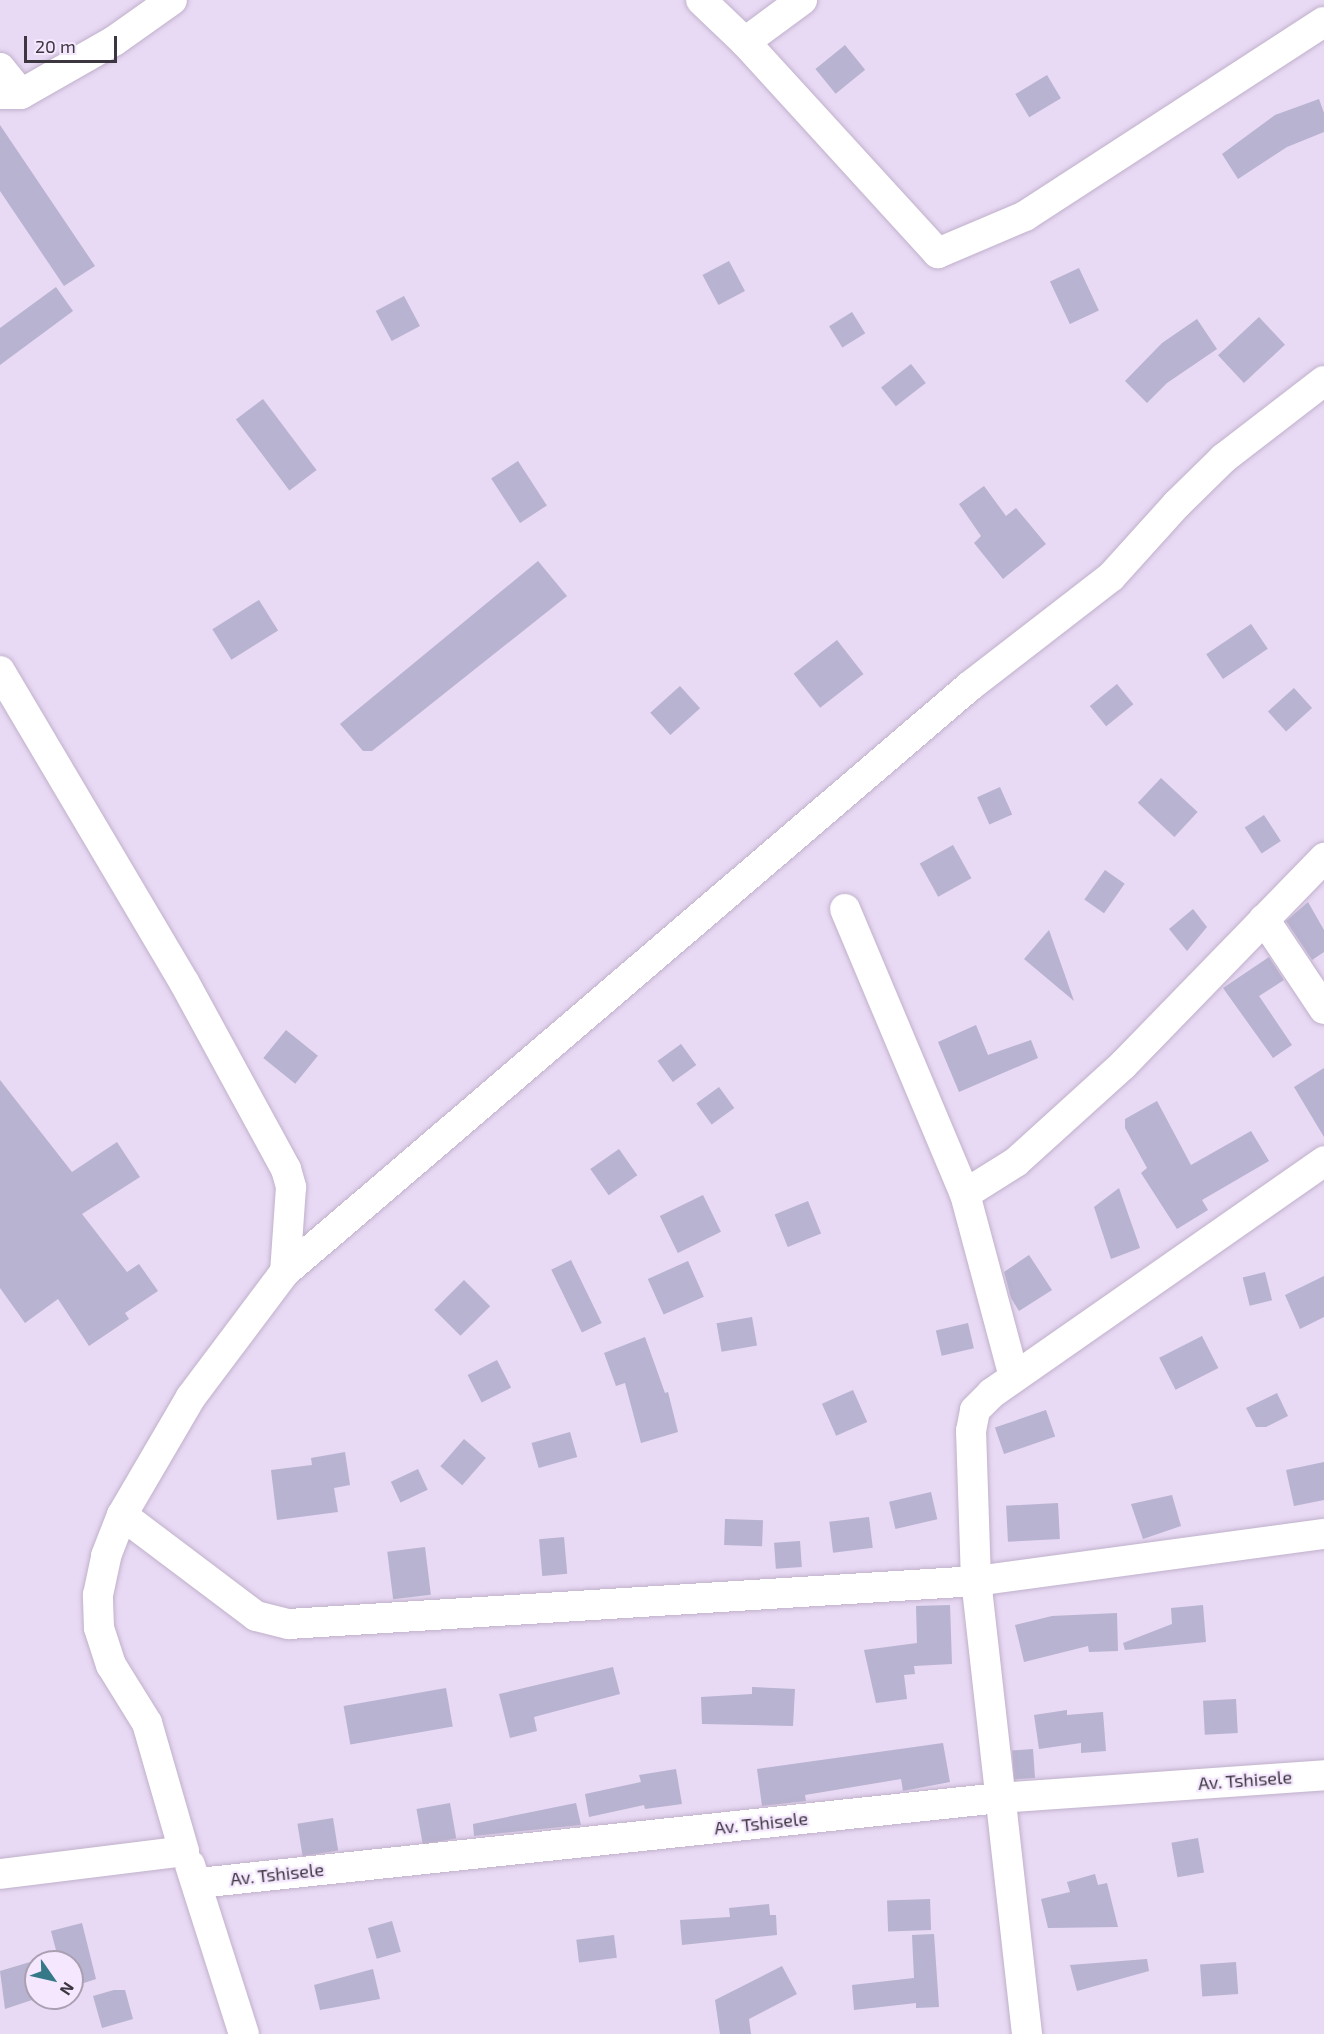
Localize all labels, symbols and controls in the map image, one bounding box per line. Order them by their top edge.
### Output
scale bar [27,24,120,62]
text: 20 m [35,35,76,57]
street label: Av. Tshisele [1197,1766,1293,1794]
street label: Av. Tshisele [713,1807,809,1839]
street label: Av. Tshisele [229,1858,325,1890]
north arrow [24,1950,84,2010]
text: N [57,1979,79,1999]

